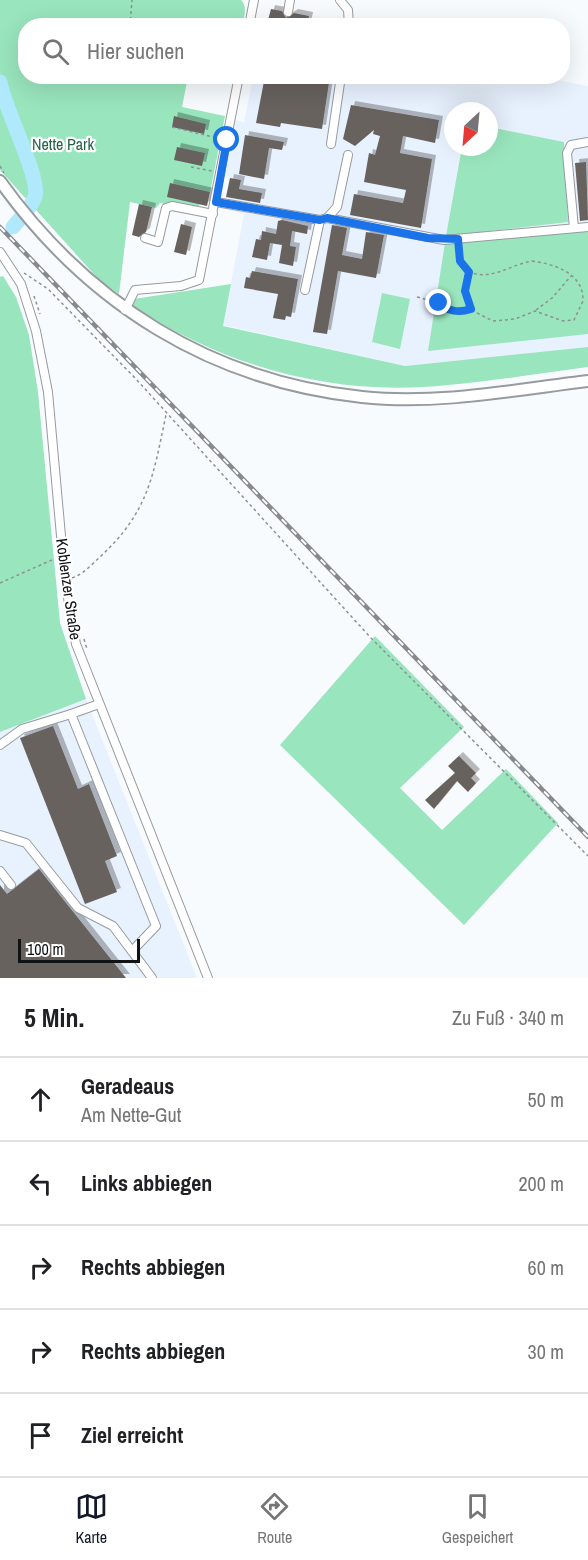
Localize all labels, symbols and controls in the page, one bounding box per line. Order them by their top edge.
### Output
search box [18,18,570,84]
icon: search [39,35,72,68]
text: Hier suchen [87,36,184,66]
north arrow [444,102,498,156]
route start [213,126,239,152]
park label: Nette Park [32,133,94,155]
route end [425,289,451,315]
street label: Koblenzer Straße [51,537,87,641]
scale bar [18,936,140,964]
text: 100 m [27,938,63,960]
text: 5 Min. [24,1000,84,1035]
text: Zu Fuß · 340 m [452,1004,564,1031]
text: Geradeaus [81,1071,174,1101]
icon: ahead [24,1083,57,1116]
text: 50 m [528,1086,564,1113]
text: Am Nette-Gut [81,1101,181,1128]
icon: left [24,1167,57,1200]
text: Links abbiegen [81,1168,212,1198]
text: 200 m [518,1170,564,1197]
icon: right [24,1251,57,1284]
text: Rechts abbiegen [81,1252,225,1282]
text: 60 m [528,1254,564,1281]
icon: right [24,1335,57,1368]
text: Rechts abbiegen [81,1336,225,1366]
text: 30 m [528,1338,564,1365]
icon: arrive [24,1419,57,1452]
text: Ziel erreicht [81,1420,183,1450]
tab: Karte [75,1490,108,1548]
tab: Route [257,1490,292,1548]
tab: Gespeichert [442,1490,513,1548]

